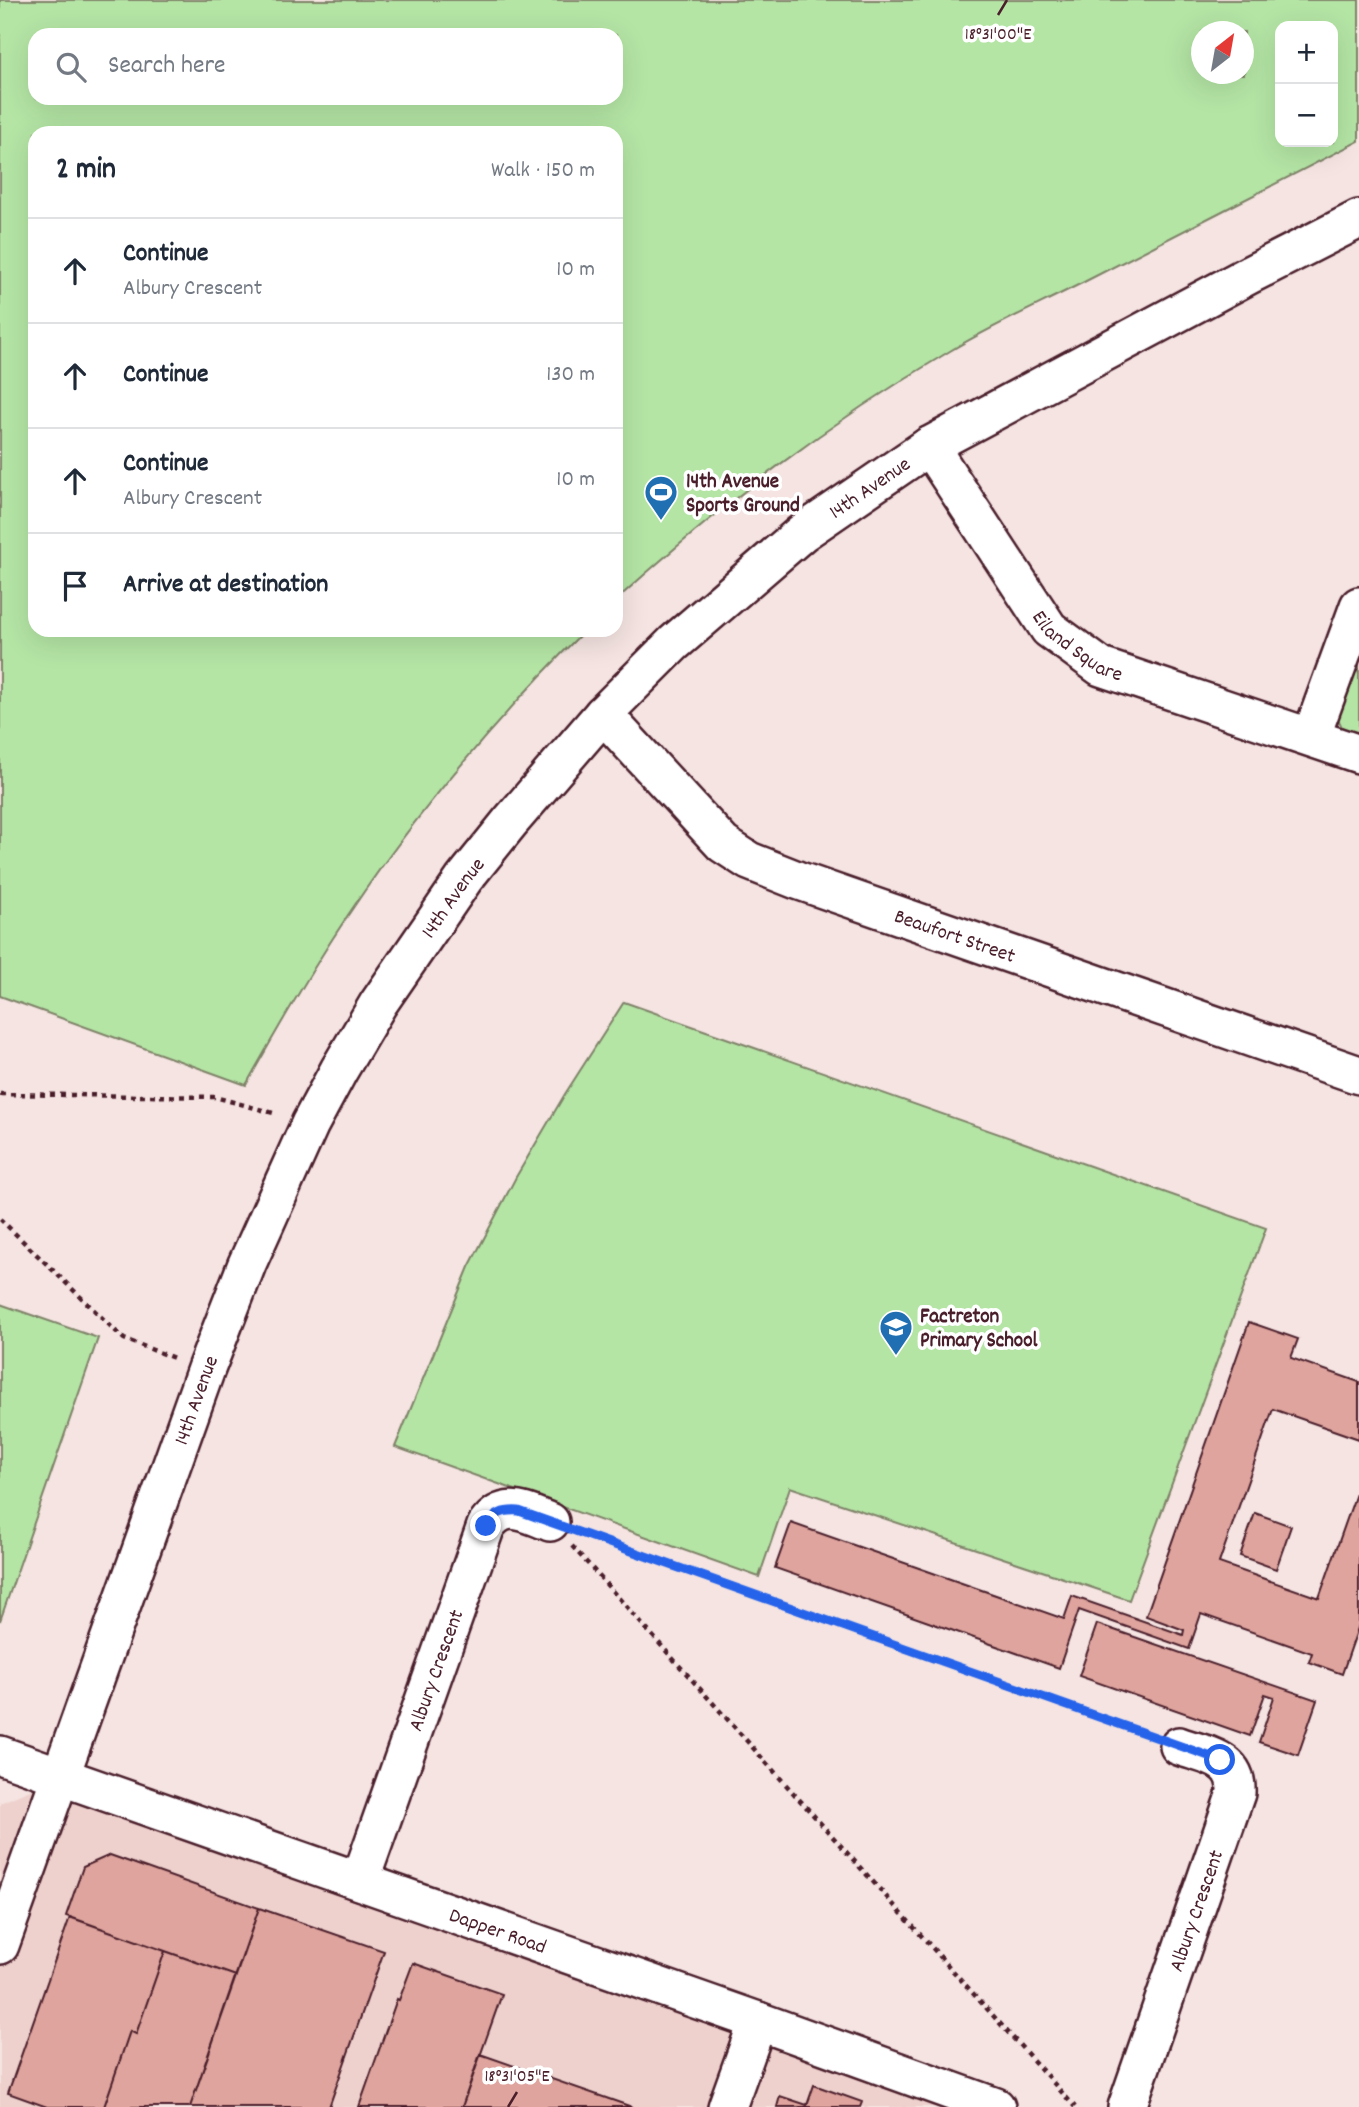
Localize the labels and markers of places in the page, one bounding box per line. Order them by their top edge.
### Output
place label: 14th Avenue Sports Ground [686,468,800,522]
sports icon: 14th Avenue Sports Ground [642,473,680,522]
place label: Factreton Primary School [920,1303,1039,1357]
school or university icon: Factreton Primary School [877,1308,915,1357]

